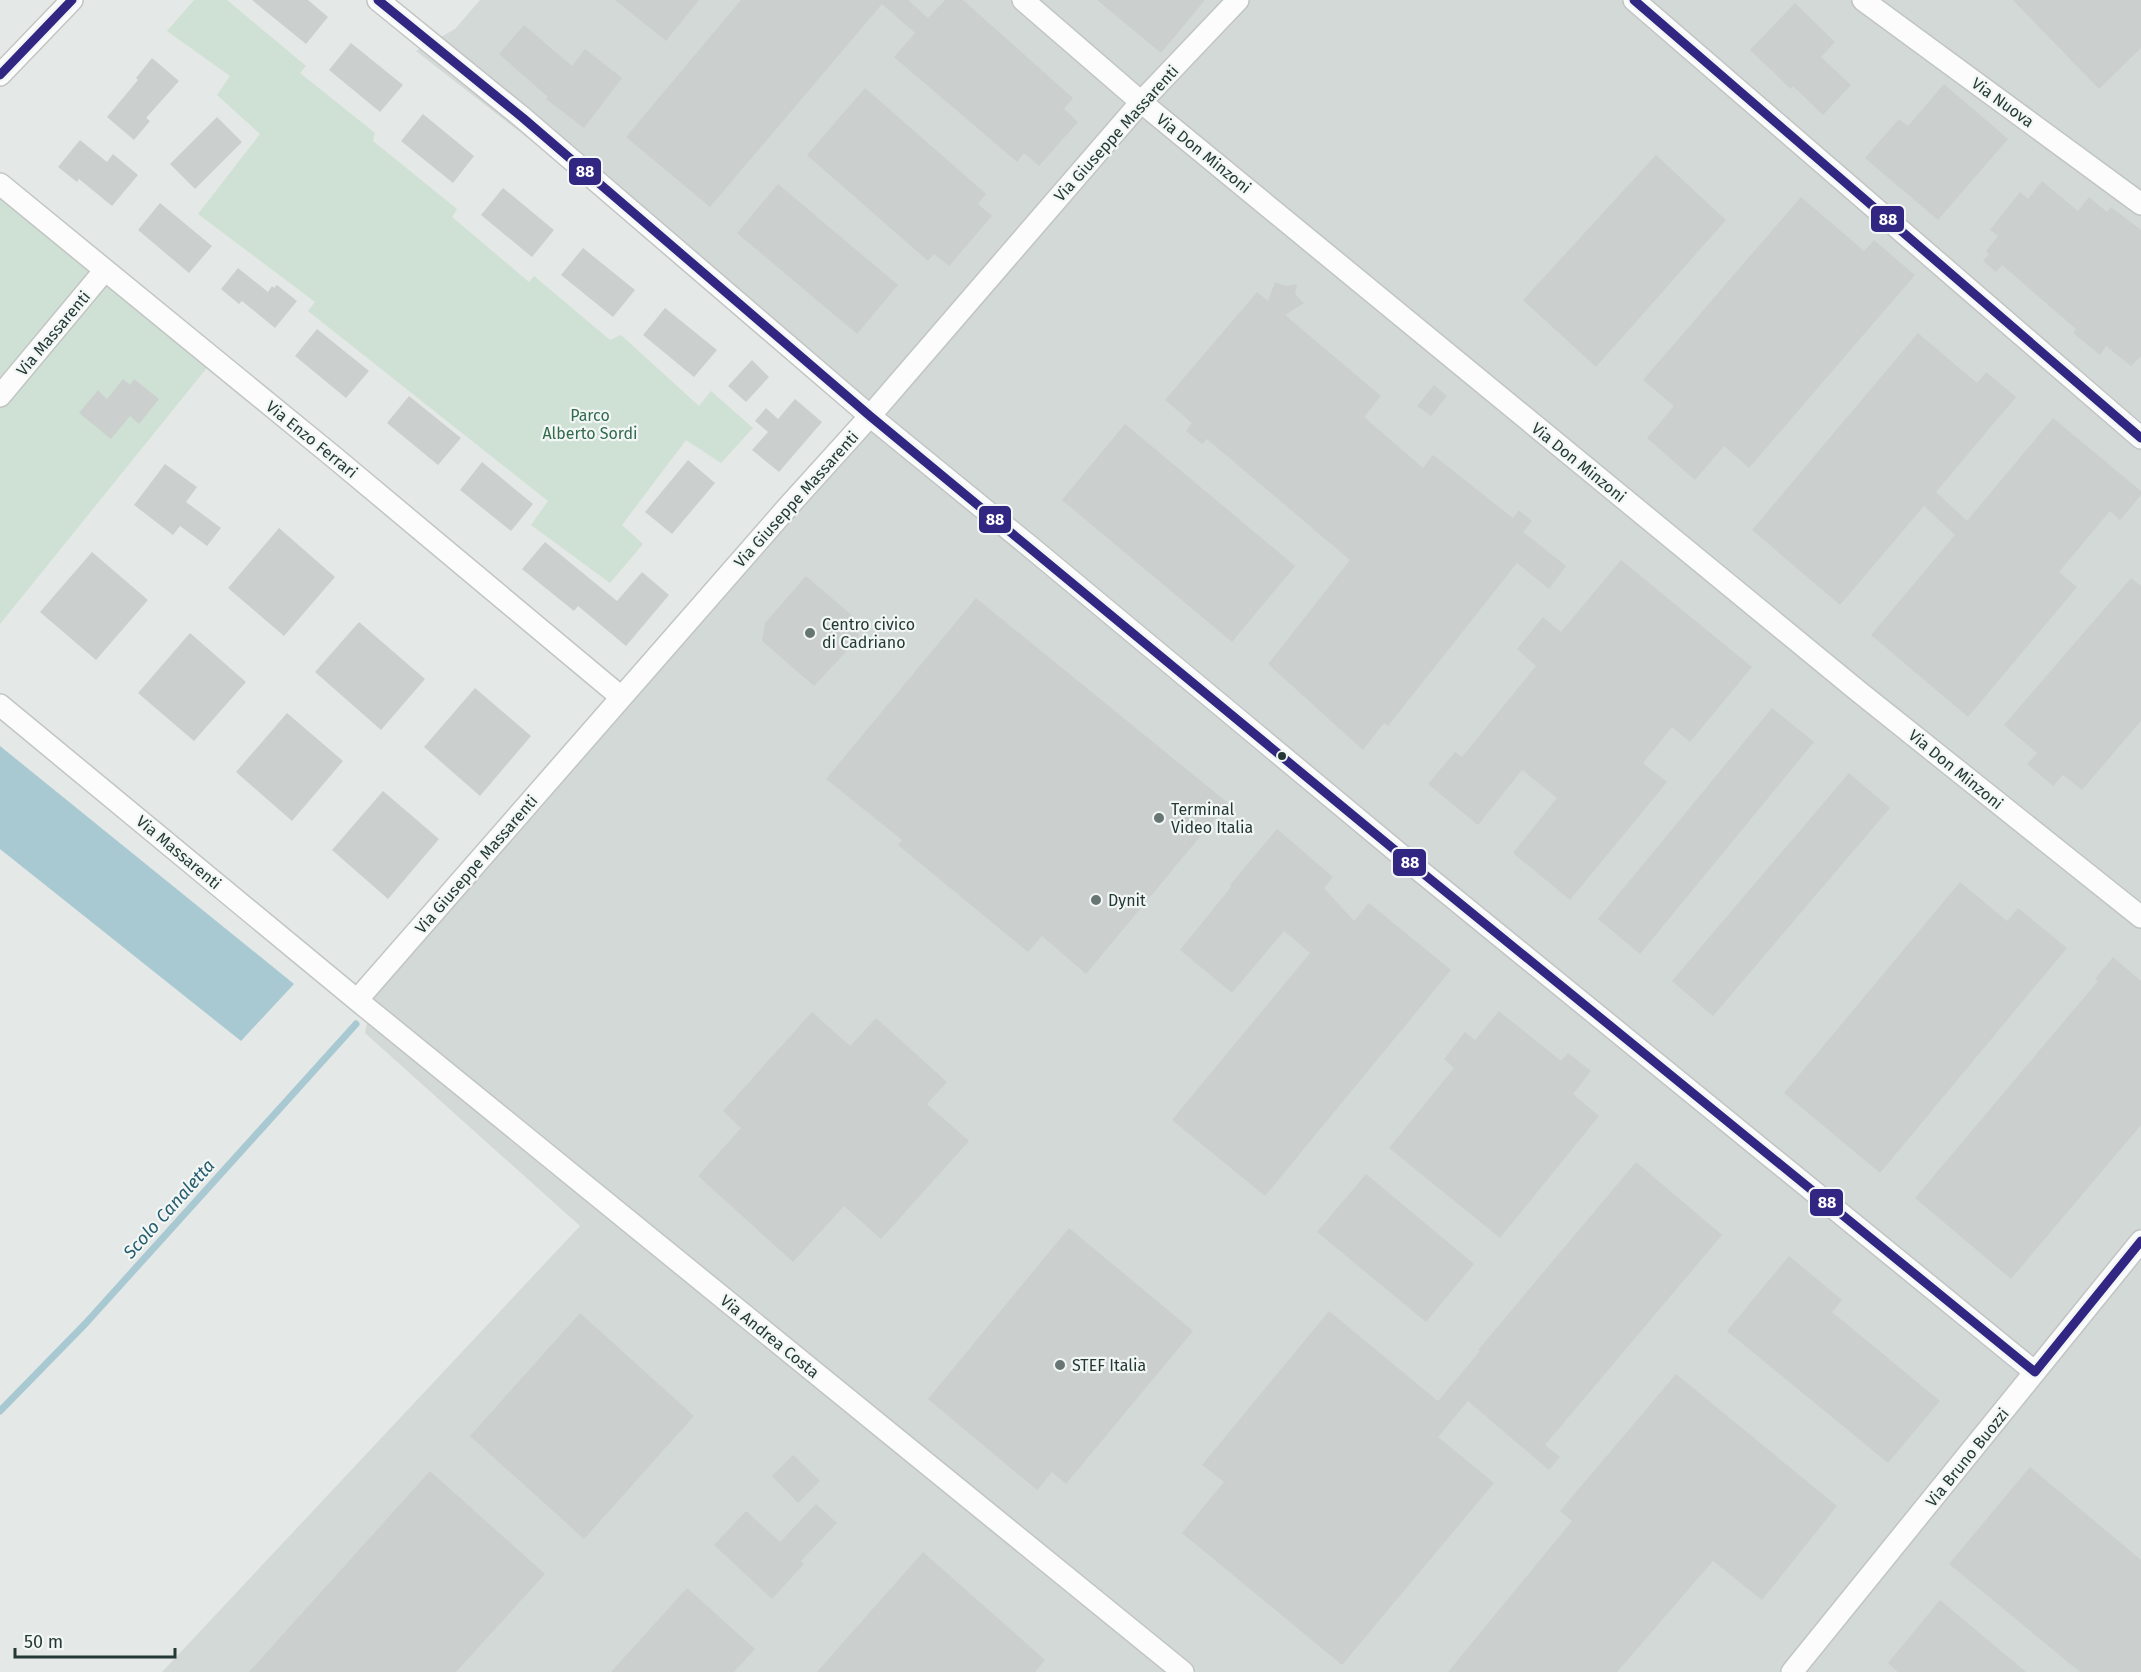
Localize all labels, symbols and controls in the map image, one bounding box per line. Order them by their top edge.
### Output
street label: Via Giuseppe Massarenti [1050,61,1183,205]
street label: Via Nuova [1968,73,2037,131]
street label: Via Don Minzoni [1153,109,1255,197]
line badge: 88 [568,157,602,186]
text: 88 [576,162,594,181]
line badge: 88 [1870,205,1905,233]
text: 88 [1879,210,1897,229]
street label: Via Massarenti [12,287,94,380]
street label: Via Enzo Ferrari [262,397,361,482]
park label: Parco Alberto Sordi [542,406,638,443]
street label: Via Don Minzoni [1528,418,1630,506]
street label: Via Giuseppe Massarenti [730,427,863,571]
line badge: 88 [978,505,1012,534]
text: 88 [986,510,1004,529]
place label: Centro civico di Cadriano [822,615,915,652]
marker: Centro civico di Cadriano [803,626,817,640]
street label: Via Don Minzoni [1905,725,2007,813]
unlabelled marker [1276,750,1288,762]
street label: Via Giuseppe Massarenti [411,791,542,937]
place label: Terminal Video Italia [1171,800,1253,837]
street label: Via Massarenti [132,811,225,893]
marker: Terminal Video Italia [1152,811,1166,825]
line badge: 88 [1392,848,1427,877]
text: 88 [1401,853,1419,872]
place label: Dynit [1108,891,1146,910]
marker: Dynit [1089,893,1103,907]
water label: Scolo Canaletta [118,1155,219,1264]
line badge: 88 [1809,1188,1844,1217]
text: 88 [1818,1193,1836,1212]
street label: Via Andrea Costa [716,1291,823,1382]
place label: STEF Italia [1072,1356,1146,1375]
marker: STEF Italia [1053,1358,1067,1372]
street label: Via Bruno Buozzi [1922,1404,2013,1510]
scale bar [15,1621,176,1659]
text: 50 m [24,1631,63,1653]

